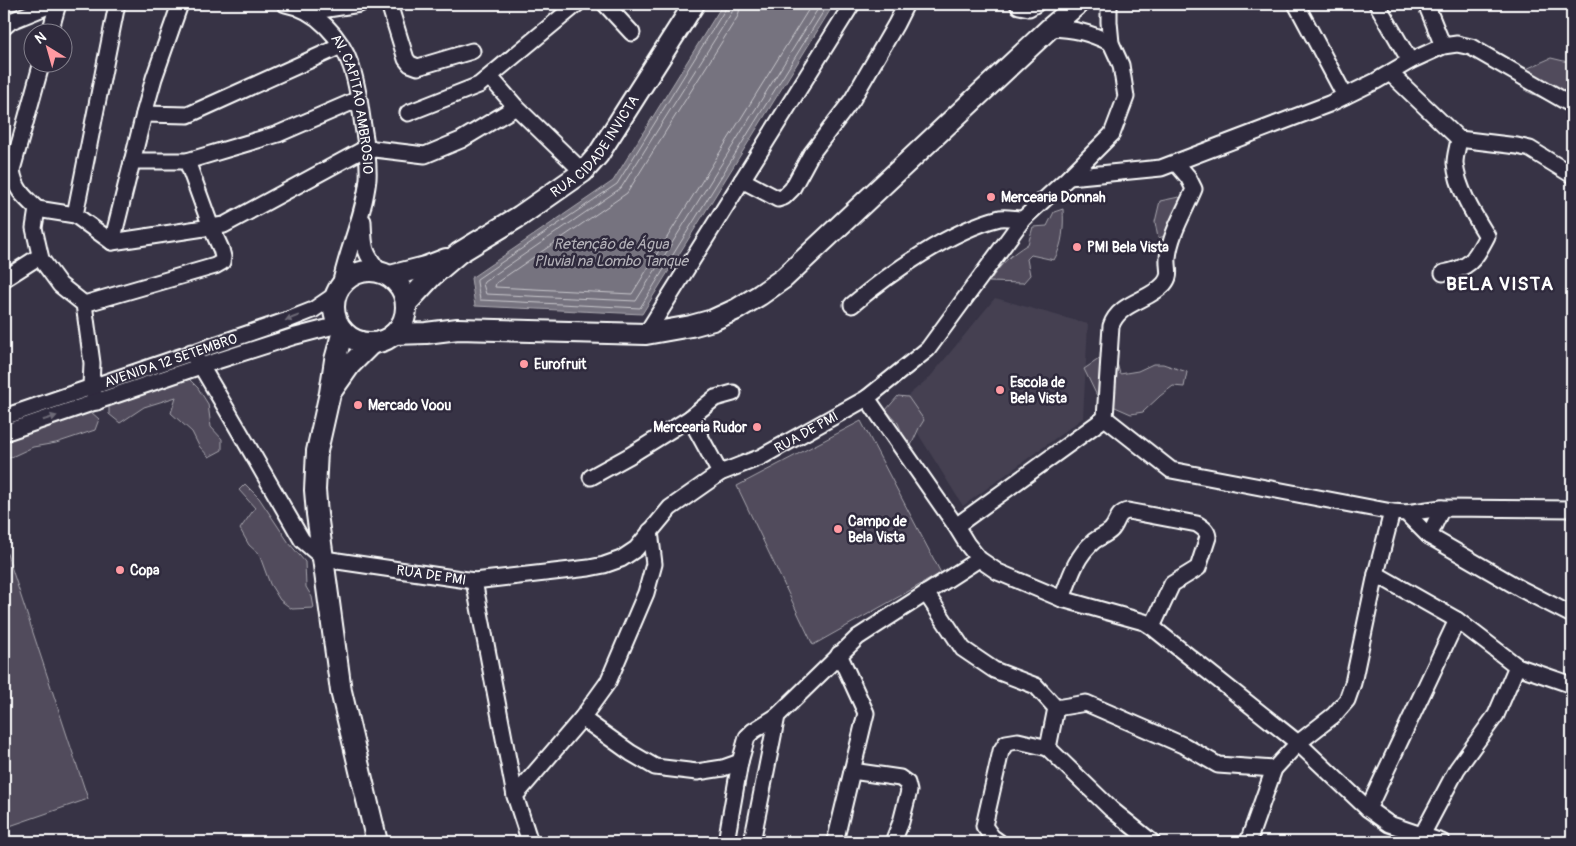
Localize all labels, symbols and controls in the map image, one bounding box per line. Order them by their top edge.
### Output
north arrow [22,22,72,72]
text: N [32,28,49,48]
street label: AV. CAPITAO AMBROSIO [328,30,377,174]
street label: RUA CIDADE INVICTA [547,92,642,201]
place label: Mercearia Donnah [1001,189,1106,206]
marker: Mercearia Donnah [985,191,997,203]
water label: Retenção de Água Pluvial na Lombo Tanque [534,235,690,271]
place label: PMI Bela Vista [1087,239,1169,256]
marker: PMI Bela Vista [1071,241,1083,253]
district label: BELA VISTA [1446,272,1554,296]
one-way arrow [285,315,300,322]
street label: AVENIDA 12 SETEMBRO [102,329,239,391]
place label: Eurofruit [534,356,587,373]
marker: Eurofruit [518,358,530,370]
place label: Escola de Bela Vista [1010,374,1067,407]
marker: Escola de Bela Vista [994,384,1006,396]
place label: Mercado Voou [368,397,451,414]
marker: Mercado Voou [352,399,364,411]
street label: RUA DE PMI [771,407,841,456]
one-way arrow [43,413,58,421]
place label: Mercearia Rudor [653,419,748,436]
marker: Mercearia Rudor [751,421,763,433]
place label: Campo de Bela Vista [848,513,908,546]
marker: Campo de Bela Vista [832,523,844,535]
street label: RUA DE PMI [395,561,467,588]
place label: Copa [130,562,160,579]
marker: Copa [114,564,126,576]

